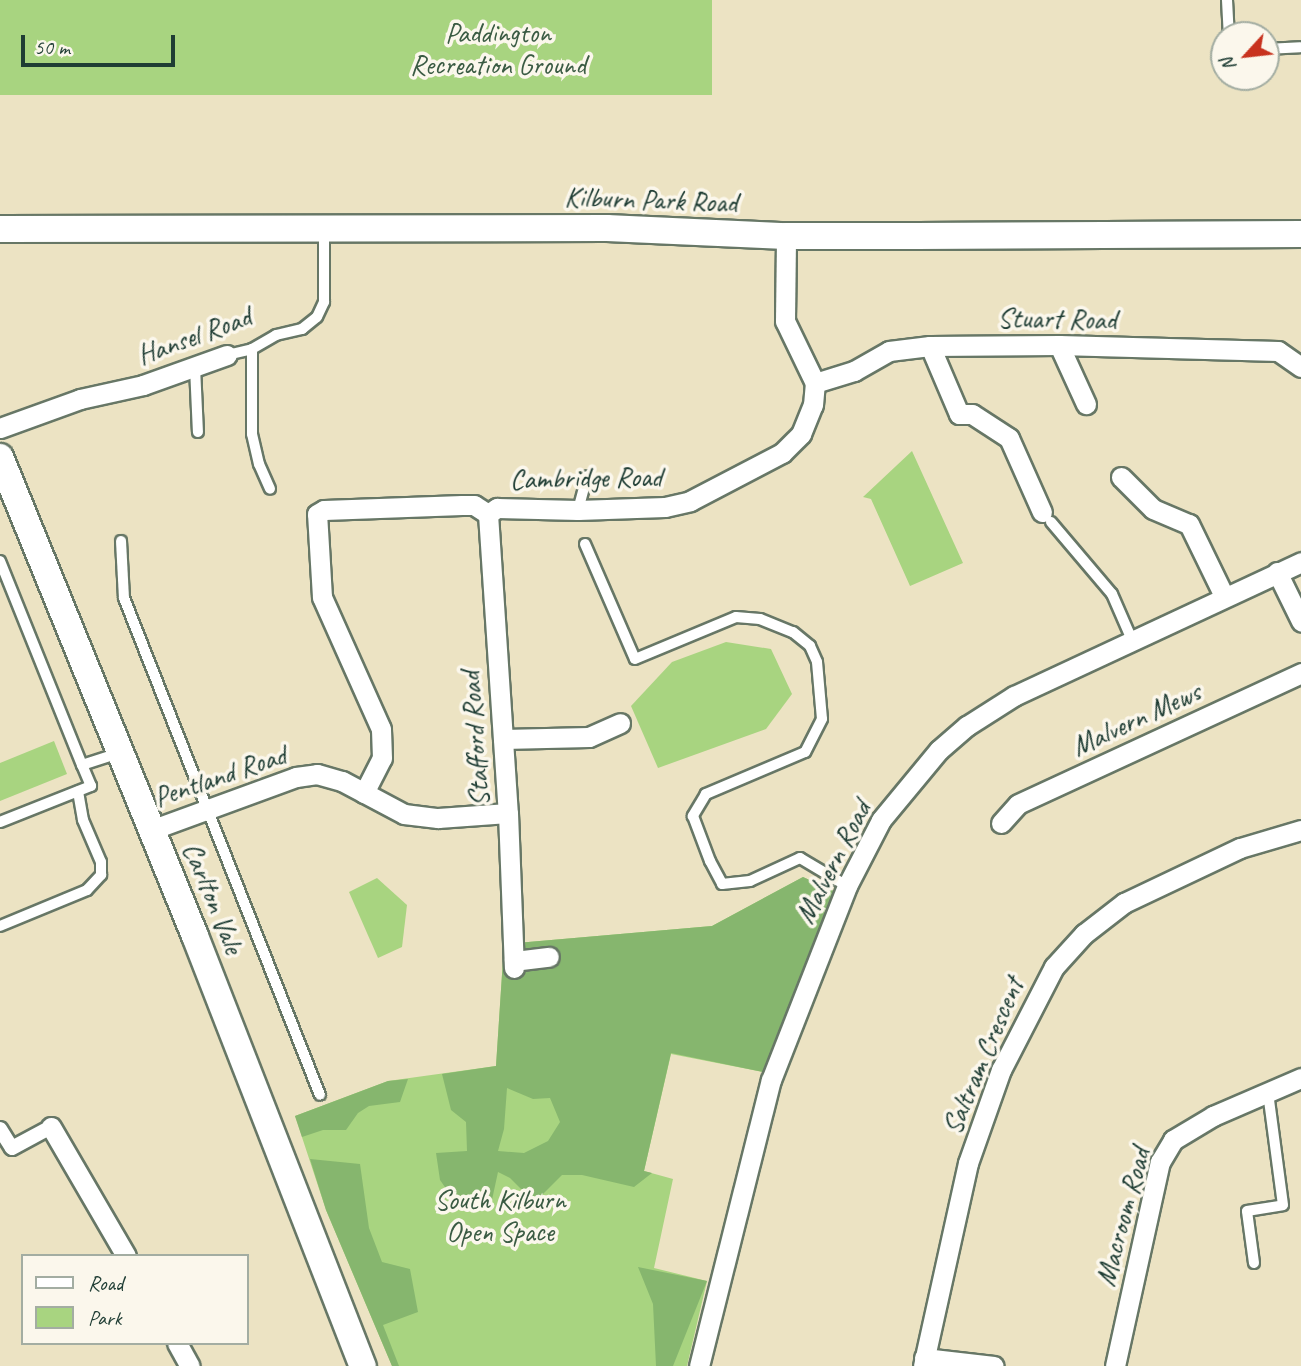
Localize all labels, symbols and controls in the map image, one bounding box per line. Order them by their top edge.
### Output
park label: Paddington Recreation Ground [410,16,586,82]
scale bar [24,21,178,65]
north arrow [1210,21,1280,91]
text: 50 m [34,34,70,60]
text: N [1215,54,1241,75]
street label: Kilburn Park Road [563,180,739,220]
street label: Hansel Road [133,300,255,372]
street label: Stuart Road [998,301,1116,337]
street label: Cambridge Road [510,460,662,496]
street label: Stafford Road [454,671,496,807]
street label: Malvern Mews [1066,675,1206,763]
street label: Pentland Road [150,738,290,814]
street label: Malvern Road [788,796,878,928]
street label: Carlton Vale [175,837,251,959]
street label: Saltram Crescent [935,973,1031,1139]
street label: Macroom Road [1088,1144,1158,1290]
park label: South Kilburn Open Space [434,1183,566,1249]
legend [21,1254,248,1345]
text: Road [88,1270,123,1296]
text: Park [88,1305,121,1331]

